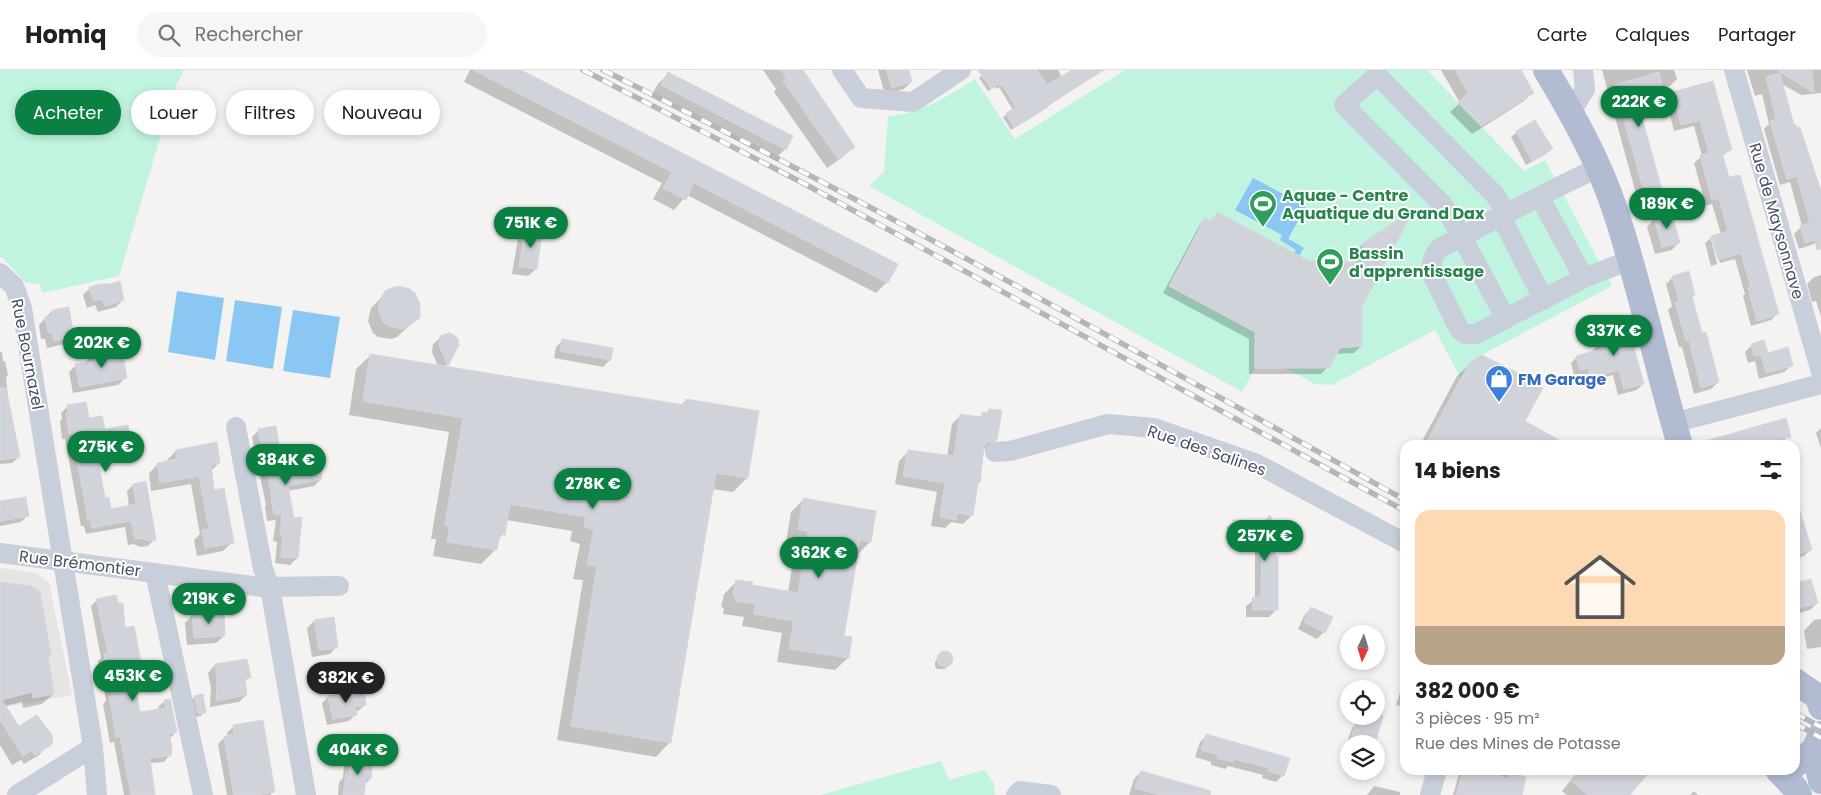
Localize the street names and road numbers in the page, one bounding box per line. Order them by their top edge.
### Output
street label: Rue de Maysonnave [1743,140,1810,302]
street label: Rue Bournazel [5,297,50,412]
street label: Rue des Salines [1144,419,1269,482]
street label: Rue Brémontier [18,545,142,582]

